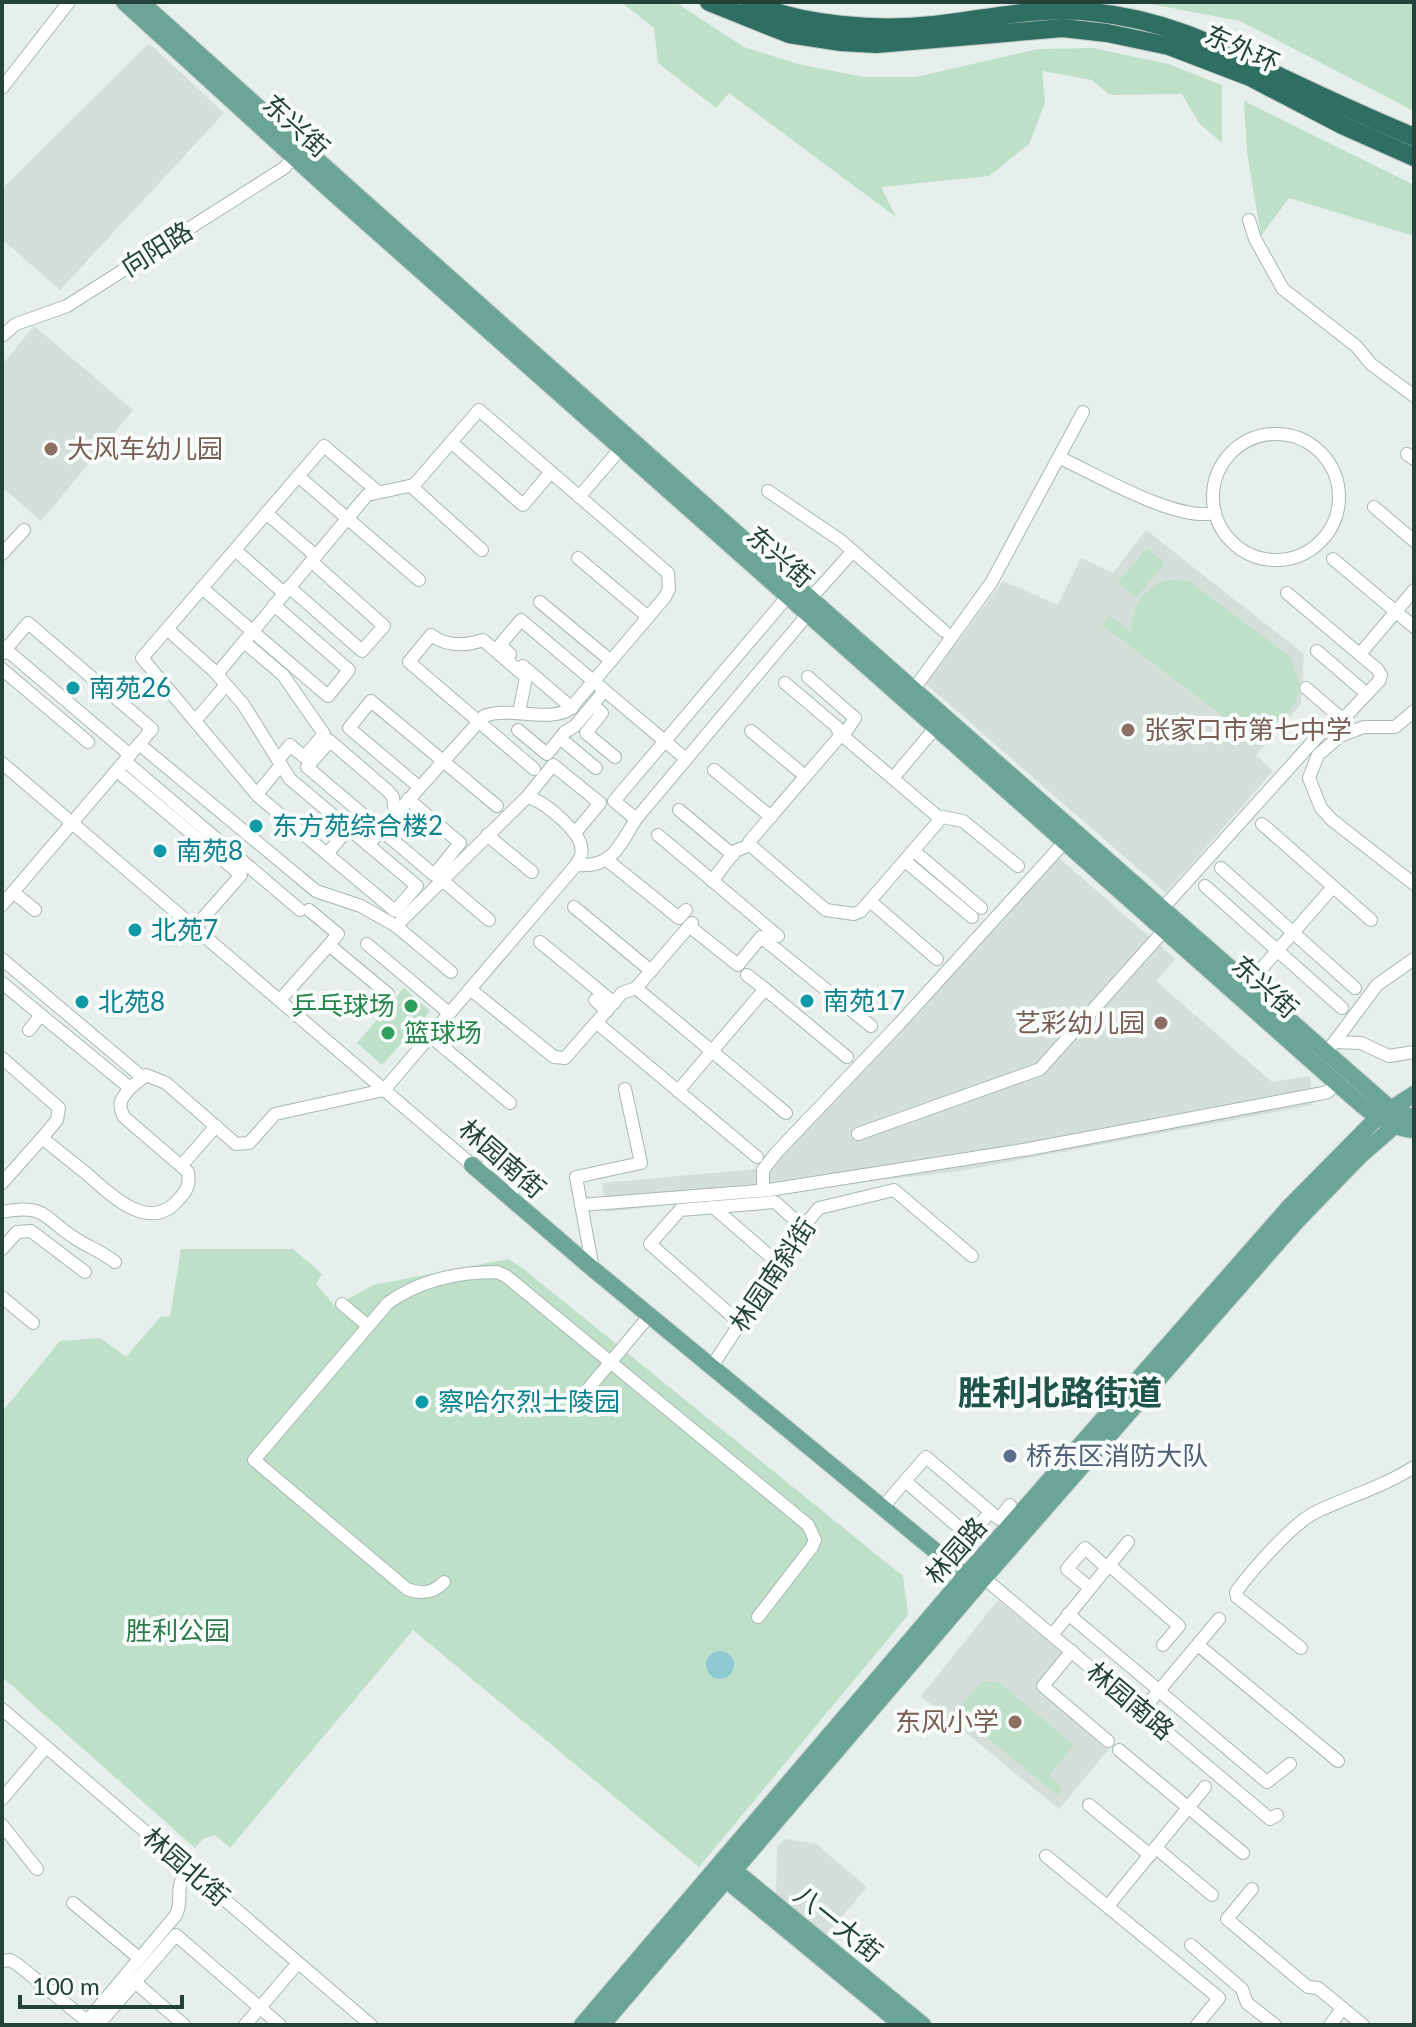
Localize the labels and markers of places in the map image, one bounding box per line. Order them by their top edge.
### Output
place label: 大风车幼儿园 [67,432,223,464]
marker: 大风车幼儿园 [42,440,60,458]
place label: 南苑26 [89,671,171,703]
marker: 南苑26 [64,679,82,697]
place label: 张家口市第七中学 [1144,713,1352,745]
marker: 张家口市第七中学 [1119,721,1137,739]
place label: 东方苑综合楼2 [272,809,443,841]
marker: 东方苑综合楼2 [247,817,265,835]
place label: 南苑8 [176,834,243,866]
marker: 南苑8 [151,842,169,860]
place label: 北苑7 [151,913,218,945]
marker: 北苑7 [126,921,144,939]
place label: 南苑17 [823,984,905,1016]
place label: 北苑8 [98,985,165,1017]
place label: 乒乓球场 [291,989,395,1021]
marker: 南苑17 [798,992,816,1010]
marker: 北苑8 [73,993,91,1011]
marker: 乒乓球场 [402,997,420,1015]
place label: 艺彩幼儿园 [1015,1006,1145,1038]
marker: 艺彩幼儿园 [1152,1014,1170,1032]
place label: 篮球场 [404,1016,482,1048]
marker: 篮球场 [379,1024,397,1042]
place label: 察哈尔烈士陵园 [438,1385,620,1417]
marker: 察哈尔烈士陵园 [413,1393,431,1411]
place label: 桥东区消防大队 [1026,1439,1208,1471]
marker: 桥东区消防大队 [1001,1447,1019,1465]
place label: 东风小学 [895,1705,999,1737]
marker: 东风小学 [1006,1713,1024,1731]

